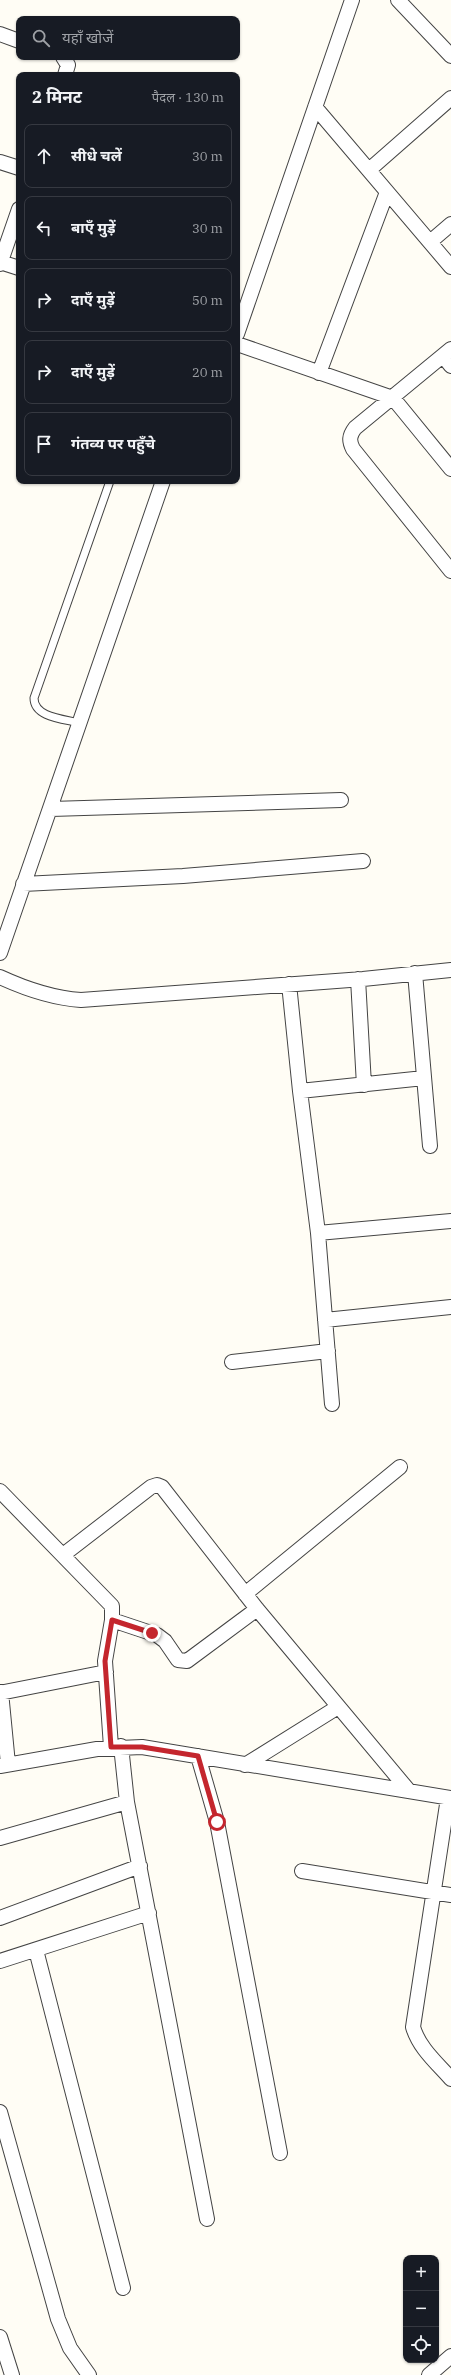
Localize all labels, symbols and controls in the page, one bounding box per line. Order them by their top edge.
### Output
search box [16,16,240,60]
icon: search [30,27,52,49]
text: यहाँ खोजें [62,28,113,47]
text: 2 मिनट [32,86,82,108]
text: पैदल · 130 m [152,89,224,106]
icon: ahead [33,145,55,167]
text: सीधे चलें [71,146,122,165]
text: 30 m [192,148,223,165]
icon: left [33,217,55,239]
text: बाएँ मुड़ें [71,218,116,237]
text: 30 m [192,220,223,237]
icon: right [33,289,55,311]
text: दाएँ मुड़ें [71,290,115,309]
text: 50 m [192,292,223,309]
icon: right [33,361,55,383]
text: दाएँ मुड़ें [71,362,115,381]
text: 20 m [192,364,223,381]
icon: arrive [33,433,55,455]
text: गंतव्य पर पहुँचे [71,434,155,453]
route end [143,1624,161,1642]
route start [208,1813,226,1831]
map controls [403,2255,439,2363]
button: + [403,2255,439,2291]
button: − [403,2291,439,2327]
button: locate [403,2327,439,2363]

